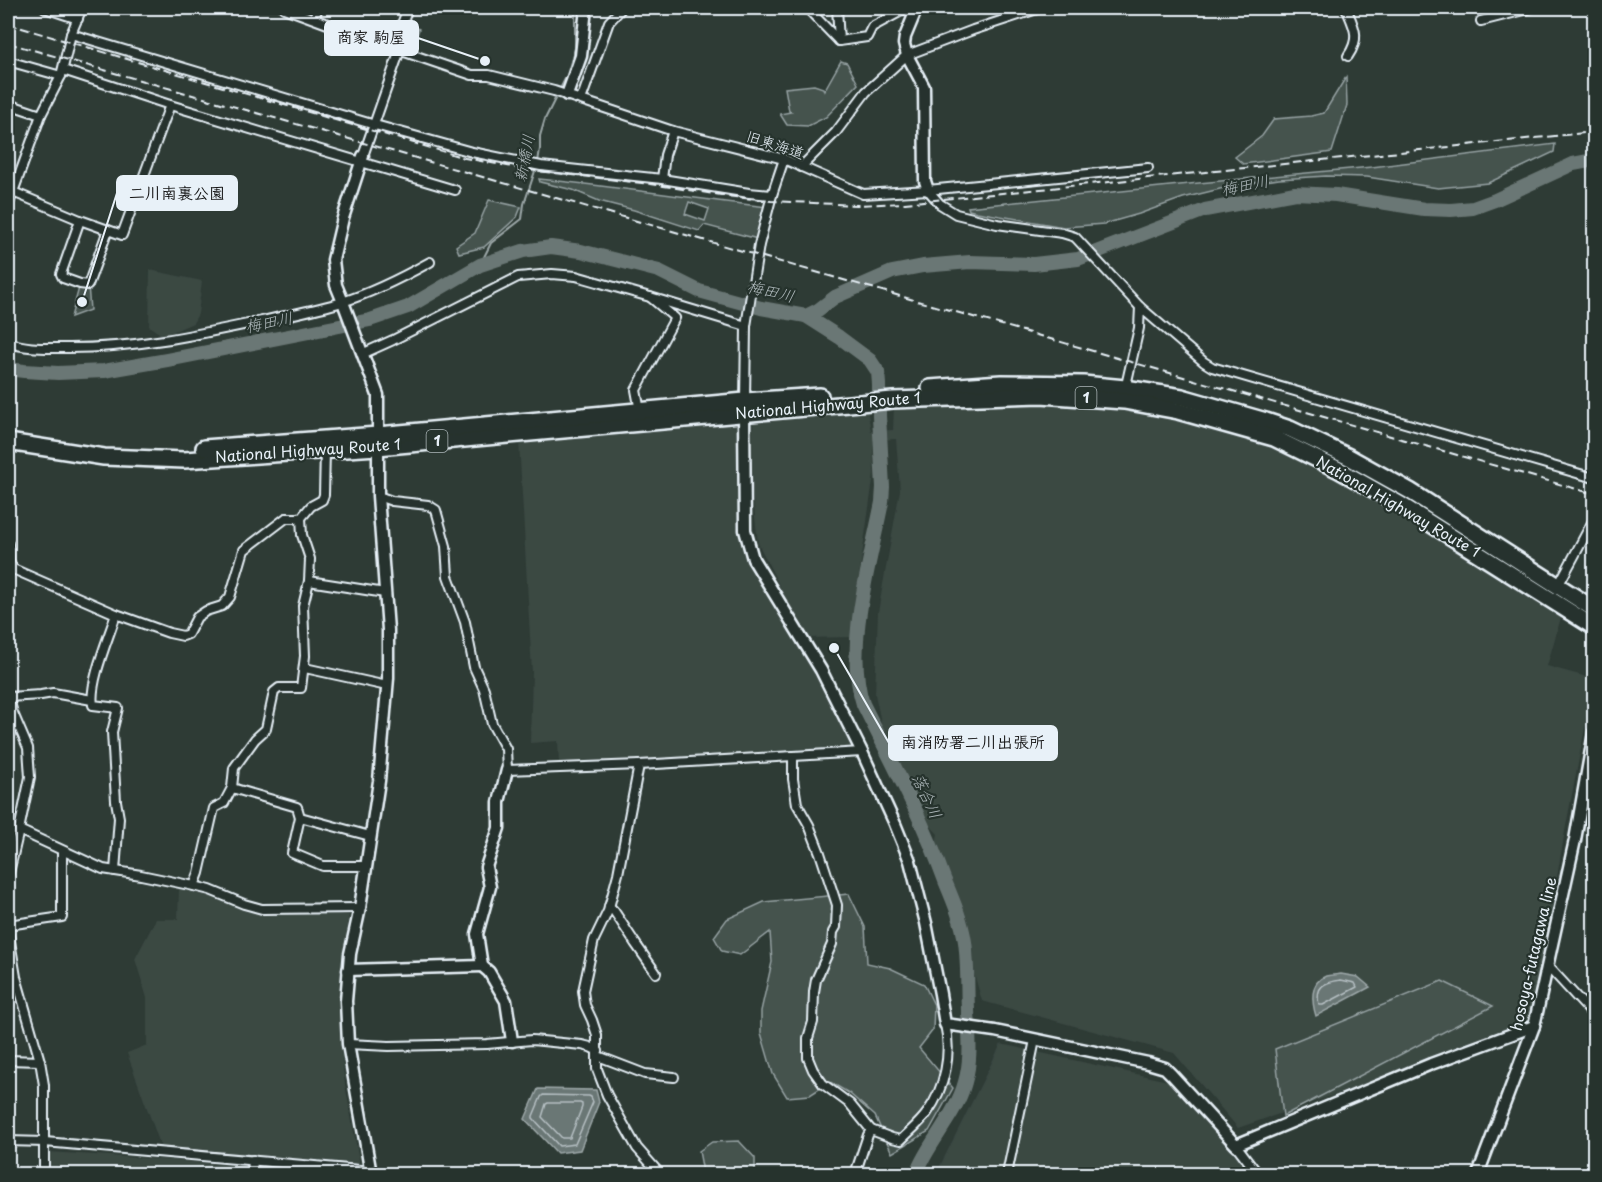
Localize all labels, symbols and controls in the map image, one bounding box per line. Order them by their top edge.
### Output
callout: 商家 駒屋 [325,21,418,55]
text: 商家 駒屋 [336,24,406,48]
street label: 旧東海道 [743,123,808,164]
water label: 新橋川 [507,132,539,184]
water label: 梅田川 [1219,168,1271,200]
callout: 二川南裏公園 [117,176,237,210]
text: 二川南裏公園 [129,180,225,204]
water label: 梅田川 [745,273,797,307]
water label: 梅田川 [243,305,295,337]
street label: National Highway Route 1 [734,385,922,424]
road number: 1 [1076,387,1096,409]
road number: 1 [426,430,448,452]
street label: National Highway Route 1 [214,432,402,467]
street label: National Highway Route 1 [1312,449,1485,562]
callout: 南消防署二川出張所 [889,726,1057,760]
text: 南消防署二川出張所 [901,729,1045,753]
water label: 落合川 [907,769,949,822]
street label: hosoya-futagawa line [1504,875,1561,1033]

